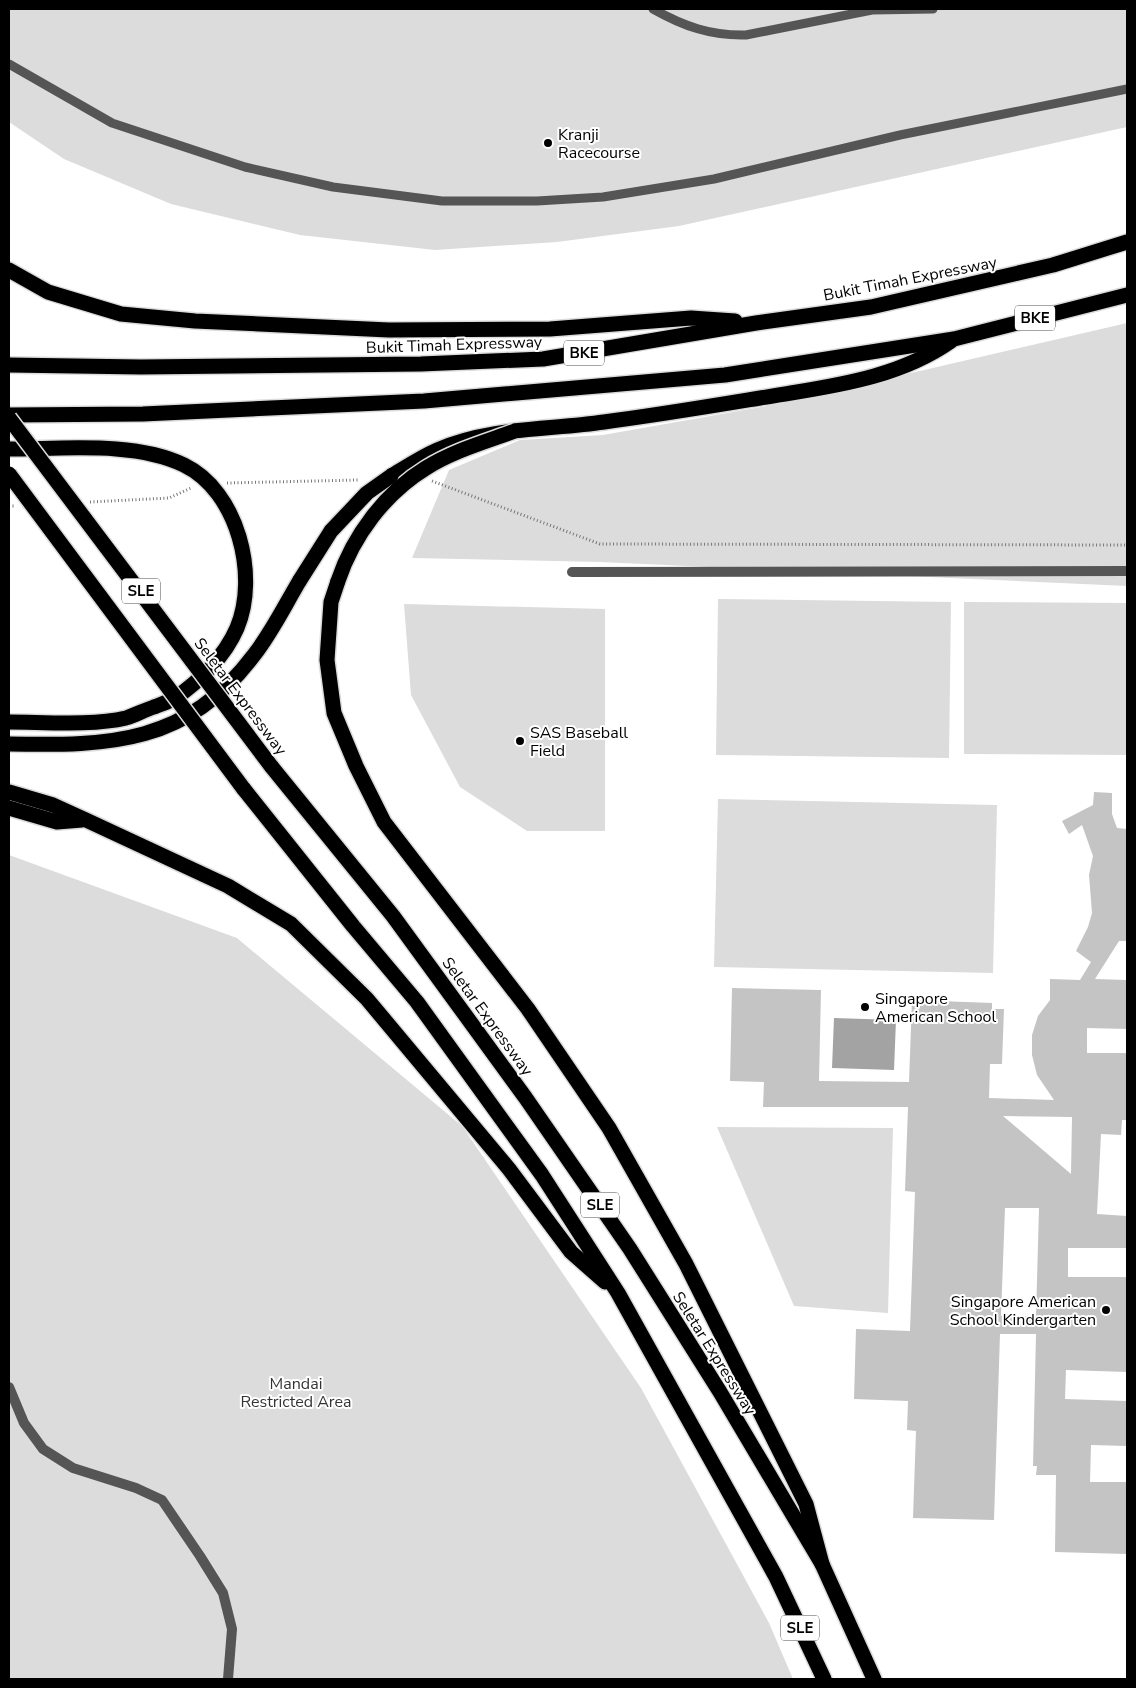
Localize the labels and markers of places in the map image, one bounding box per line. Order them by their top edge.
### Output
place label: Kranji Racecourse [558,124,640,164]
marker: Kranji Racecourse [542,137,554,149]
place label: SAS Baseball Field [530,722,628,762]
marker: SAS Baseball Field [514,735,526,747]
place label: Singapore American School [875,988,996,1028]
marker: Singapore American School [859,1001,871,1013]
place label: Singapore American School Kindergarten [950,1291,1096,1331]
marker: Singapore American School Kindergarten [1100,1304,1112,1316]

